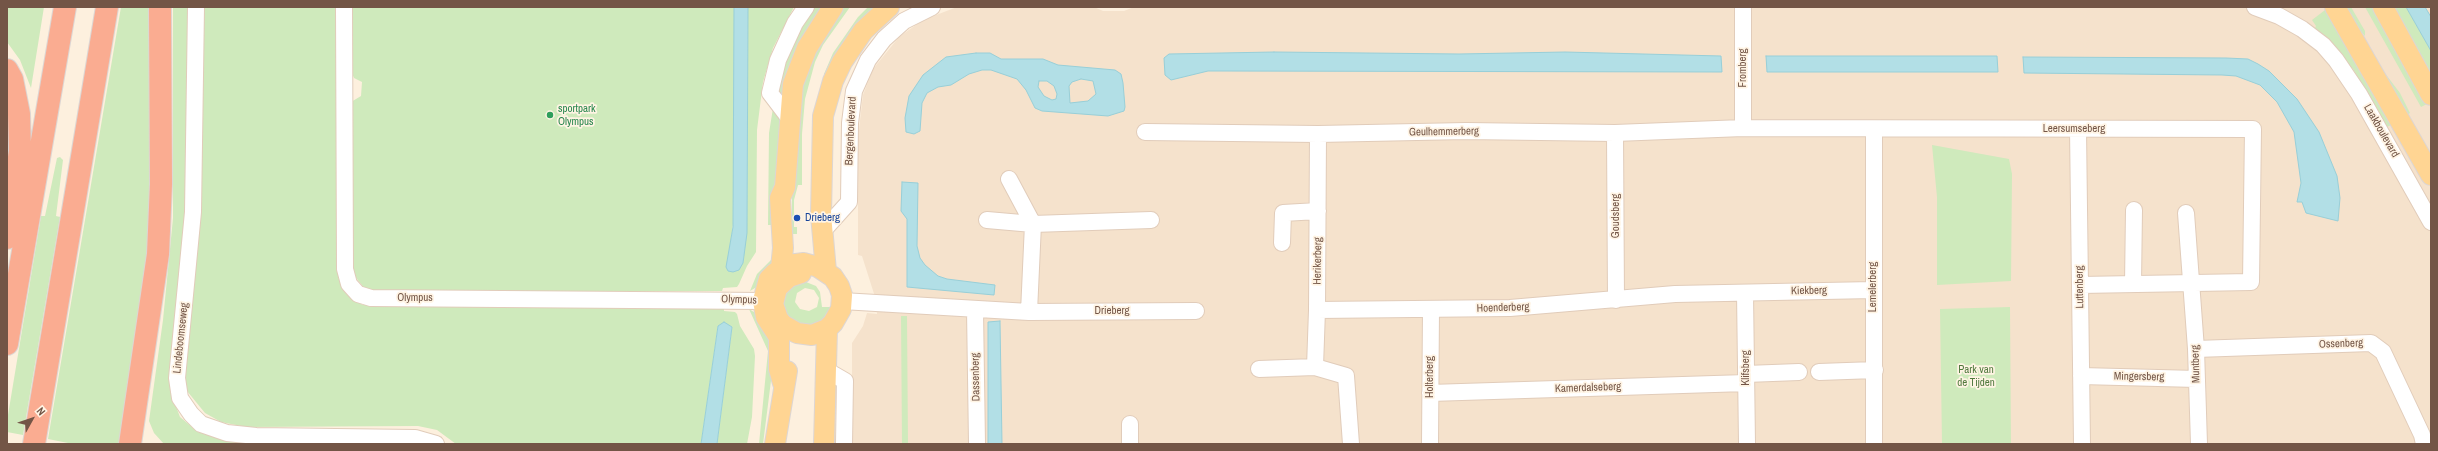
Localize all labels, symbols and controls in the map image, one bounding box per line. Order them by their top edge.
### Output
street label: Fromberg [1736,48,1750,88]
street label: Bergenboulevard [843,96,859,166]
place label: sportpark Olympus [558,102,596,128]
street label: Laakboulevard [2360,102,2402,160]
marker: sportpark Olympus [545,110,555,120]
street label: Leersumseberg [2043,122,2105,136]
street label: Geulhemmerberg [1409,125,1479,139]
street label: Goudsberg [1609,194,1623,238]
place label: Drieberg [805,211,840,225]
marker: Drieberg [792,213,802,223]
street label: Herikerberg [1311,237,1325,285]
street label: Lemelerberg [1866,262,1880,312]
street label: Luttenberg [2073,265,2087,309]
street label: Kiekberg [1791,284,1827,298]
street label: Olympus [397,291,433,305]
street label: Olympus [721,293,757,307]
street label: Hoenderberg [1476,300,1530,316]
street label: Lindeboomseweg [171,302,191,374]
street label: Drieberg [1094,304,1130,318]
street label: Ossenberg [2319,337,2363,351]
street label: Muntberg [2189,345,2203,383]
street label: Klifsberg [1739,350,1753,386]
street label: Dassenberg [969,353,983,401]
street label: Holterberg [1423,356,1437,398]
park label: Park van de Tijden [1957,363,1995,389]
street label: Mingersberg [2114,370,2164,384]
street label: Kamerdalseberg [1555,380,1621,396]
north arrow [12,399,52,439]
text: N [34,404,49,418]

